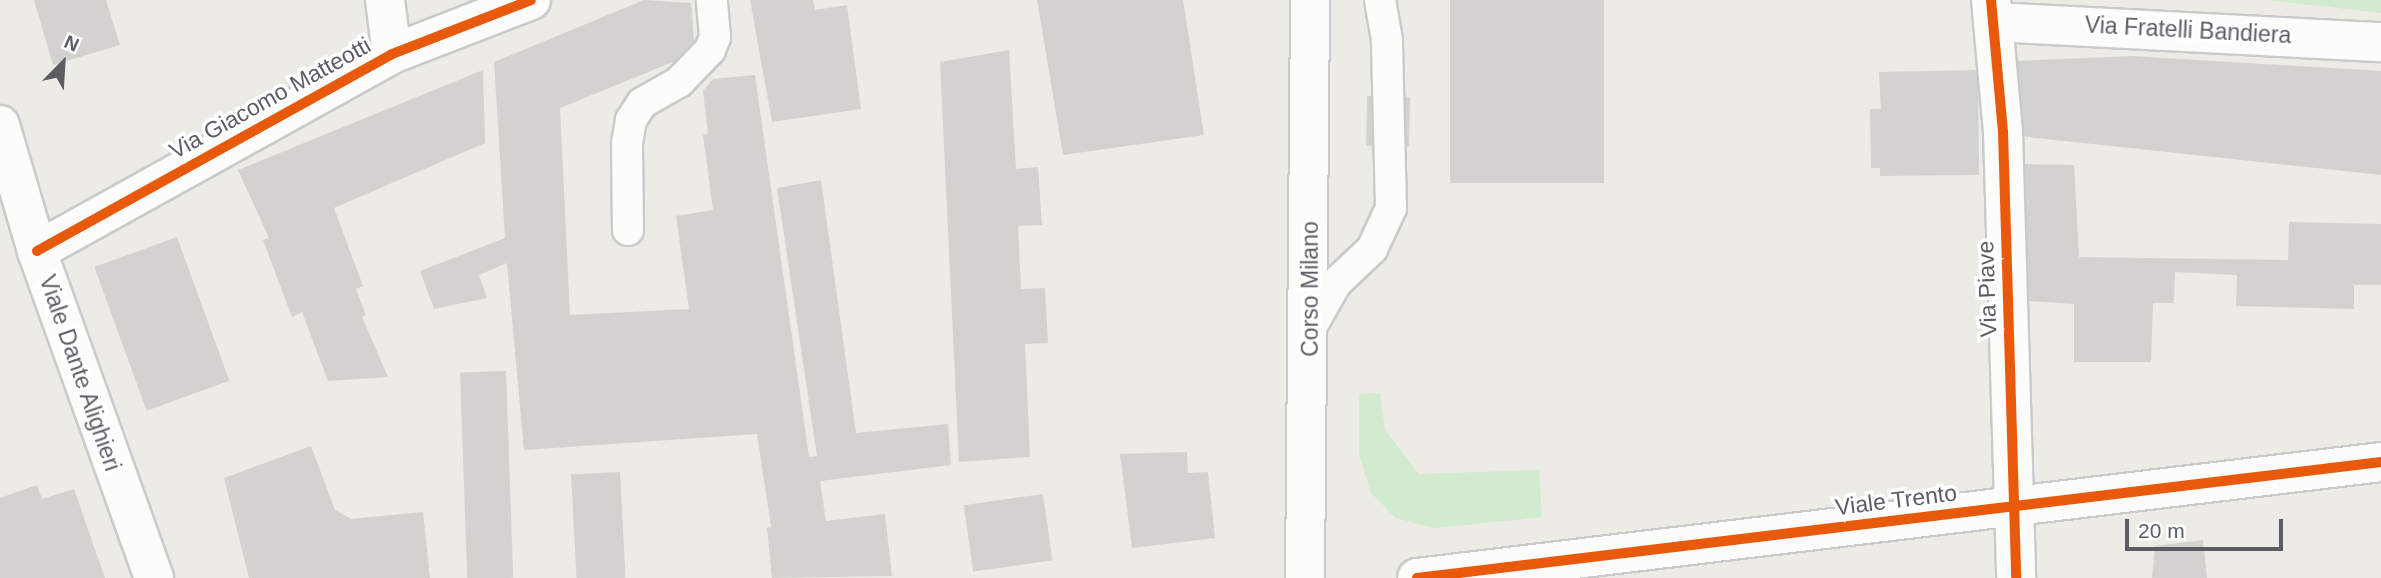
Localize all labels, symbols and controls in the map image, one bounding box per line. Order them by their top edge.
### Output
street label: Via Fratelli Bandiera [2084,11,2292,49]
north arrow [28,28,98,98]
text: N [61,31,82,56]
street label: Via Giacomo Matteotti [165,31,375,165]
street label: Corso Milano [1296,221,1324,357]
street label: Via Piave [1972,240,2002,338]
street label: Viale Dante Alighieri [33,271,127,475]
street label: Viale Trento [1833,479,1959,521]
scale bar [2129,504,2286,548]
text: 20 m [2138,519,2185,542]

